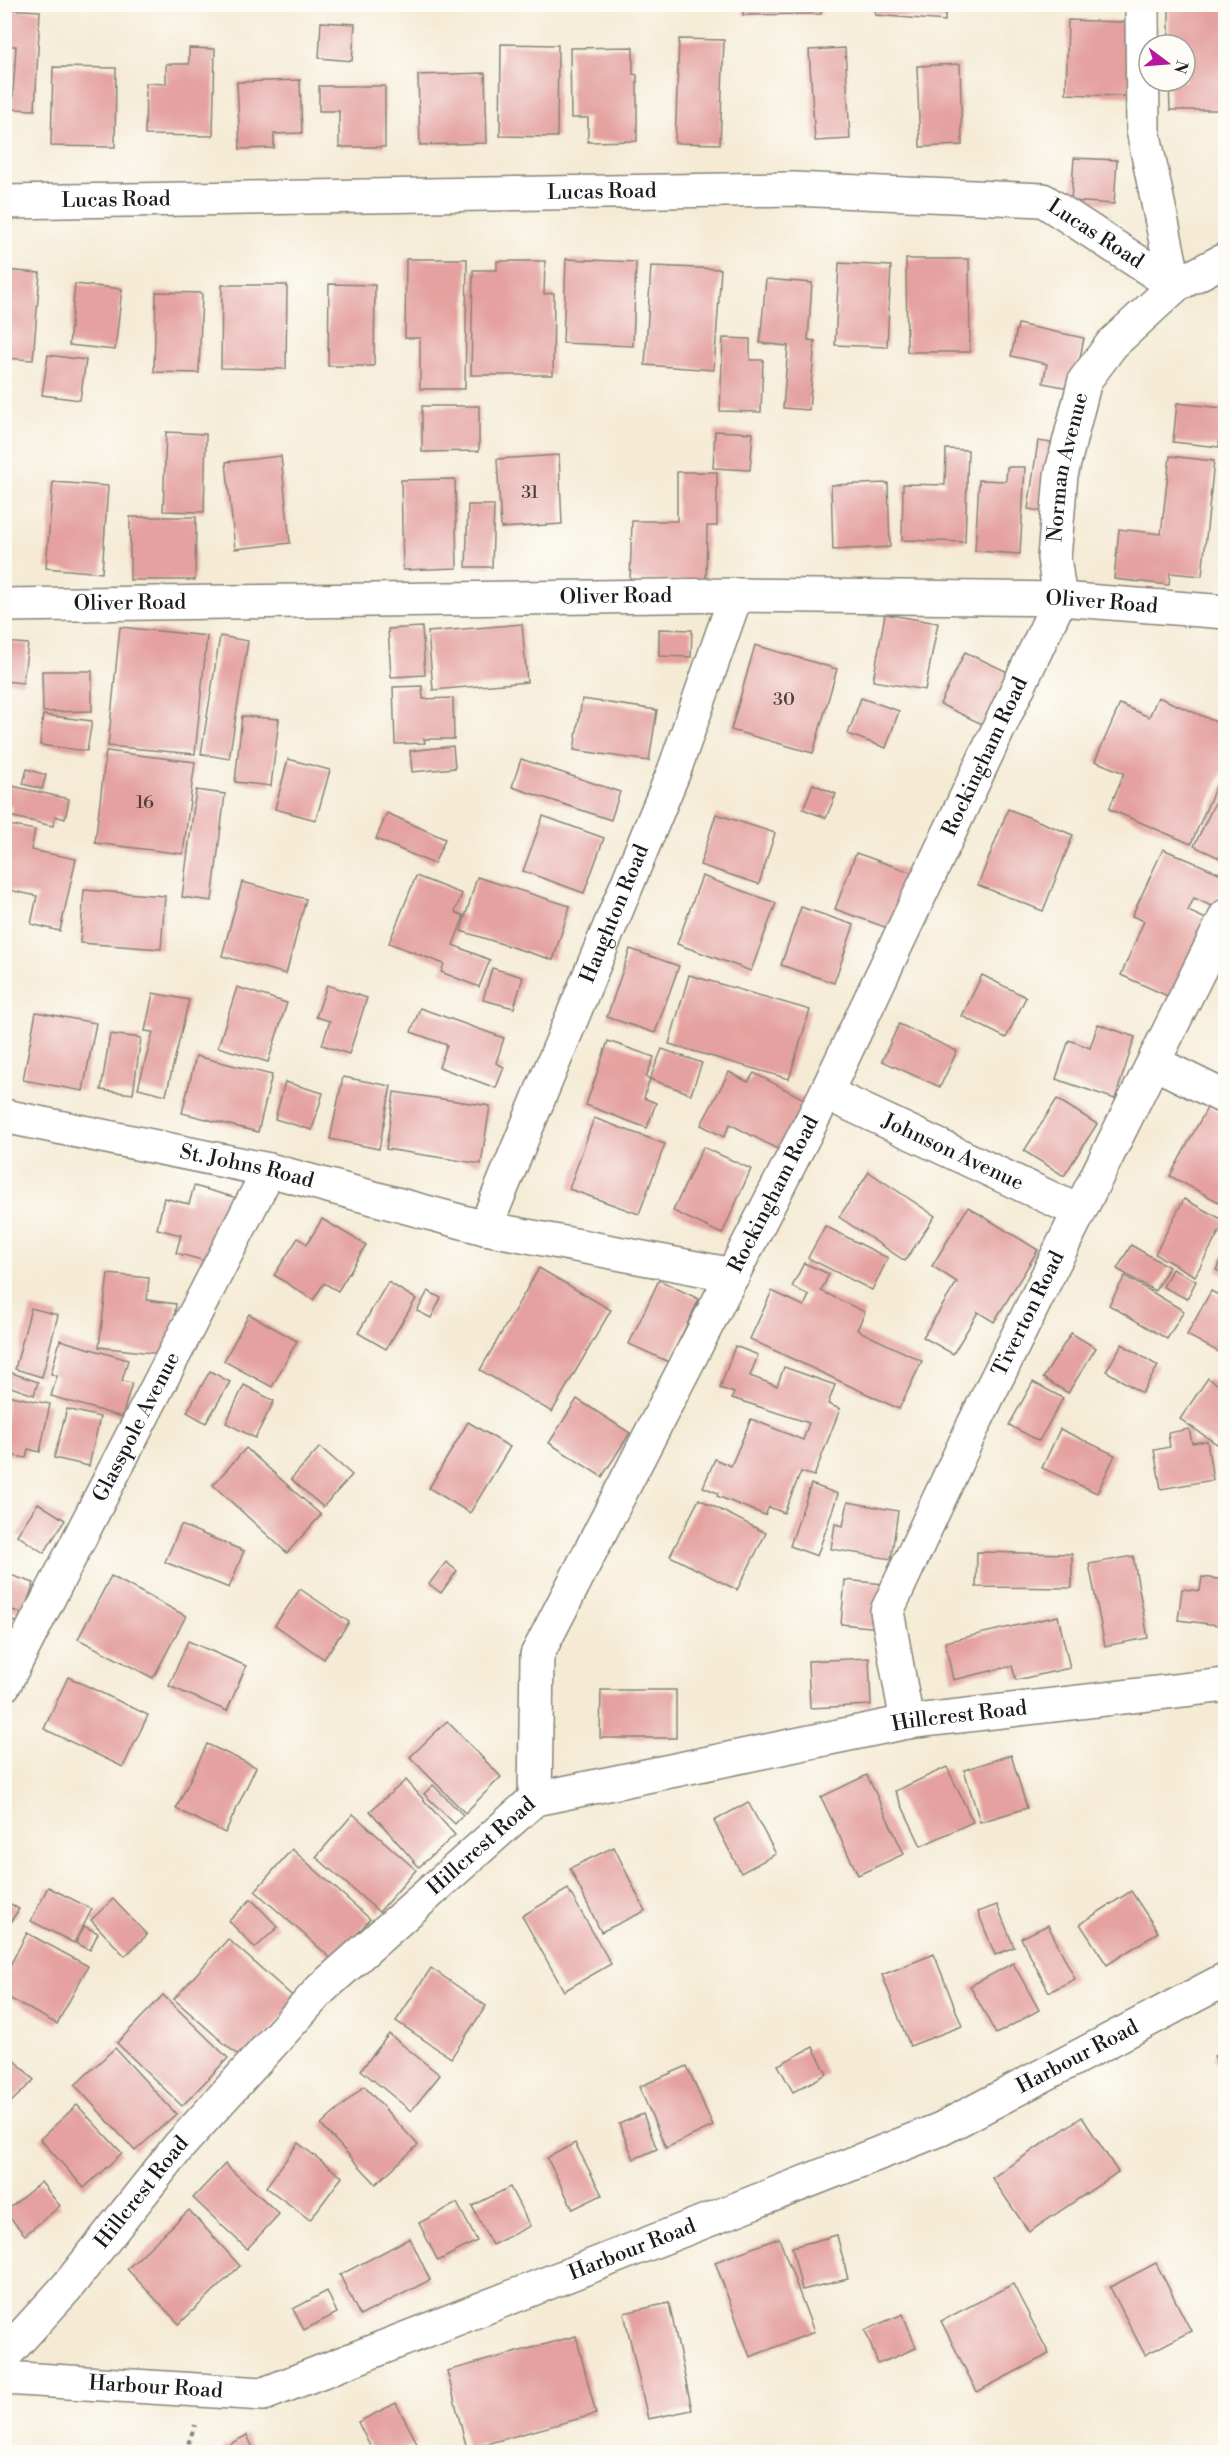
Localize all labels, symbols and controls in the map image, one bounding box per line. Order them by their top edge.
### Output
north arrow [1137,33,1197,93]
text: N [1169,58,1192,76]
street label: Lucas Road [547,178,657,206]
street label: Lucas Road [61,186,171,214]
street label: Lucas Road [1043,193,1148,275]
street label: Norman Avenue [1042,390,1094,543]
house number: 31 [521,481,539,504]
street label: Oliver Road [560,583,672,610]
street label: Oliver Road [1046,586,1159,620]
street label: Oliver Road [74,590,186,617]
street label: Rockingham Road [937,673,1034,840]
house number: 30 [773,688,795,711]
house number: 16 [136,791,154,814]
street label: Haughton Road [575,841,655,987]
street label: Johnson Avenue [877,1108,1028,1197]
street label: Rockingham Road [723,1112,825,1277]
street label: St. Johns Road [177,1139,317,1194]
street label: Tiverton Road [987,1247,1071,1381]
street label: Glasspole Avenue [87,1348,186,1506]
street label: Hillcrest Road [889,1695,1029,1738]
street label: Hillcrest Road [422,1791,541,1901]
street label: Harbour Road [1012,2014,1143,2100]
street label: Hillcrest Road [89,2131,194,2254]
street label: Harbour Road [565,2213,700,2286]
street label: Harbour Road [88,2370,224,2404]

